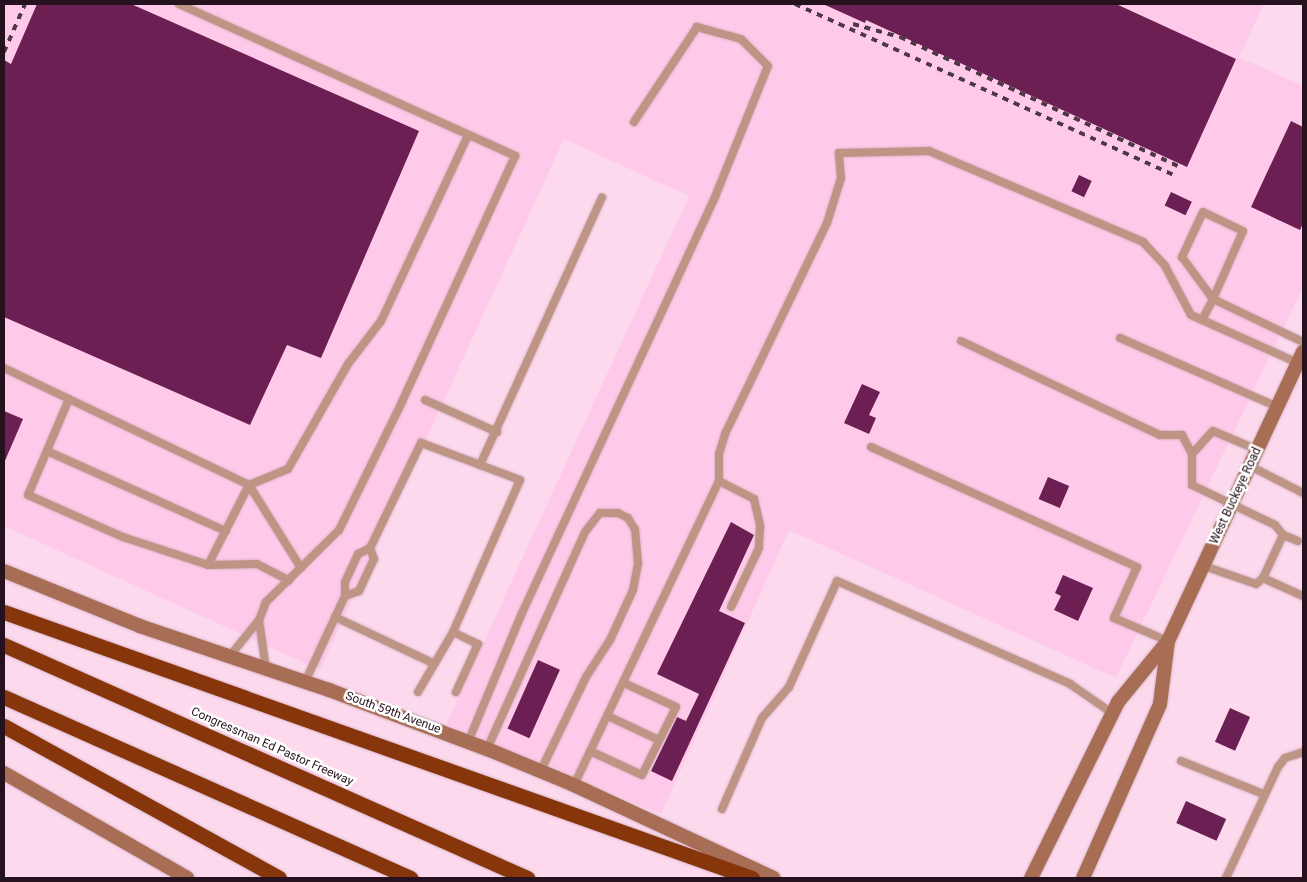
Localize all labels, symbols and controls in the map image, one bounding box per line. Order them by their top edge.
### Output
street label: West Buckeye Road [1207,445,1265,547]
street label: South 59th Avenue [343,689,443,737]
street label: Congressman Ed Pastor Freeway [189,705,355,789]

